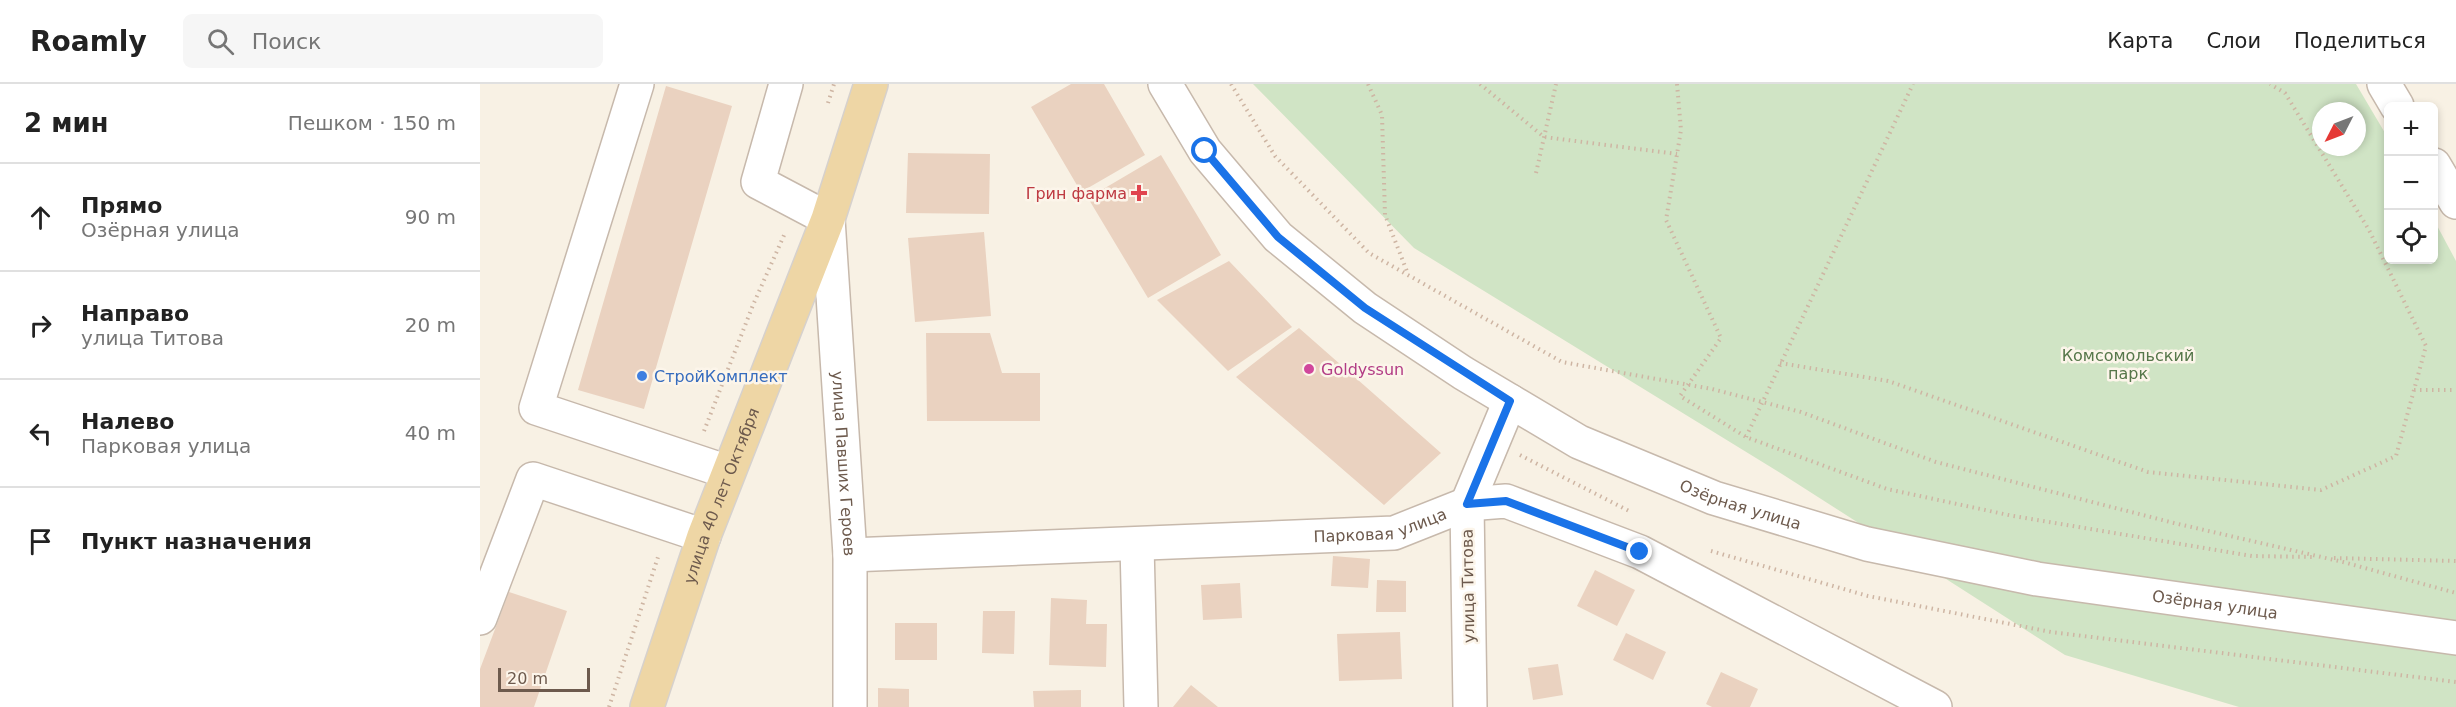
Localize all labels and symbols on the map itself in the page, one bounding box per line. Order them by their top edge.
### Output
north arrow [2312,102,2366,156]
route start [1191,137,1217,163]
place label: Грин фарма [1026,184,1127,203]
marker: Грин фарма [1132,186,1146,200]
park label: Комсомольский парк [2062,346,2194,383]
place label: Goldyssun [1321,360,1404,379]
marker: Goldyssun [1302,362,1316,376]
place label: СтройКомплект [654,367,788,386]
marker: СтройКомплект [635,369,649,383]
street label: улица Павших Героев [828,370,860,557]
street label: улица 40 лет Октября [679,405,763,586]
street label: Озёрная улица [1677,475,1804,533]
street label: Парковая улица [1313,504,1449,546]
street label: улица Титова [1458,529,1478,643]
route end [1626,538,1652,564]
street label: Озёрная улица [2151,586,2279,622]
scale bar [498,665,590,692]

